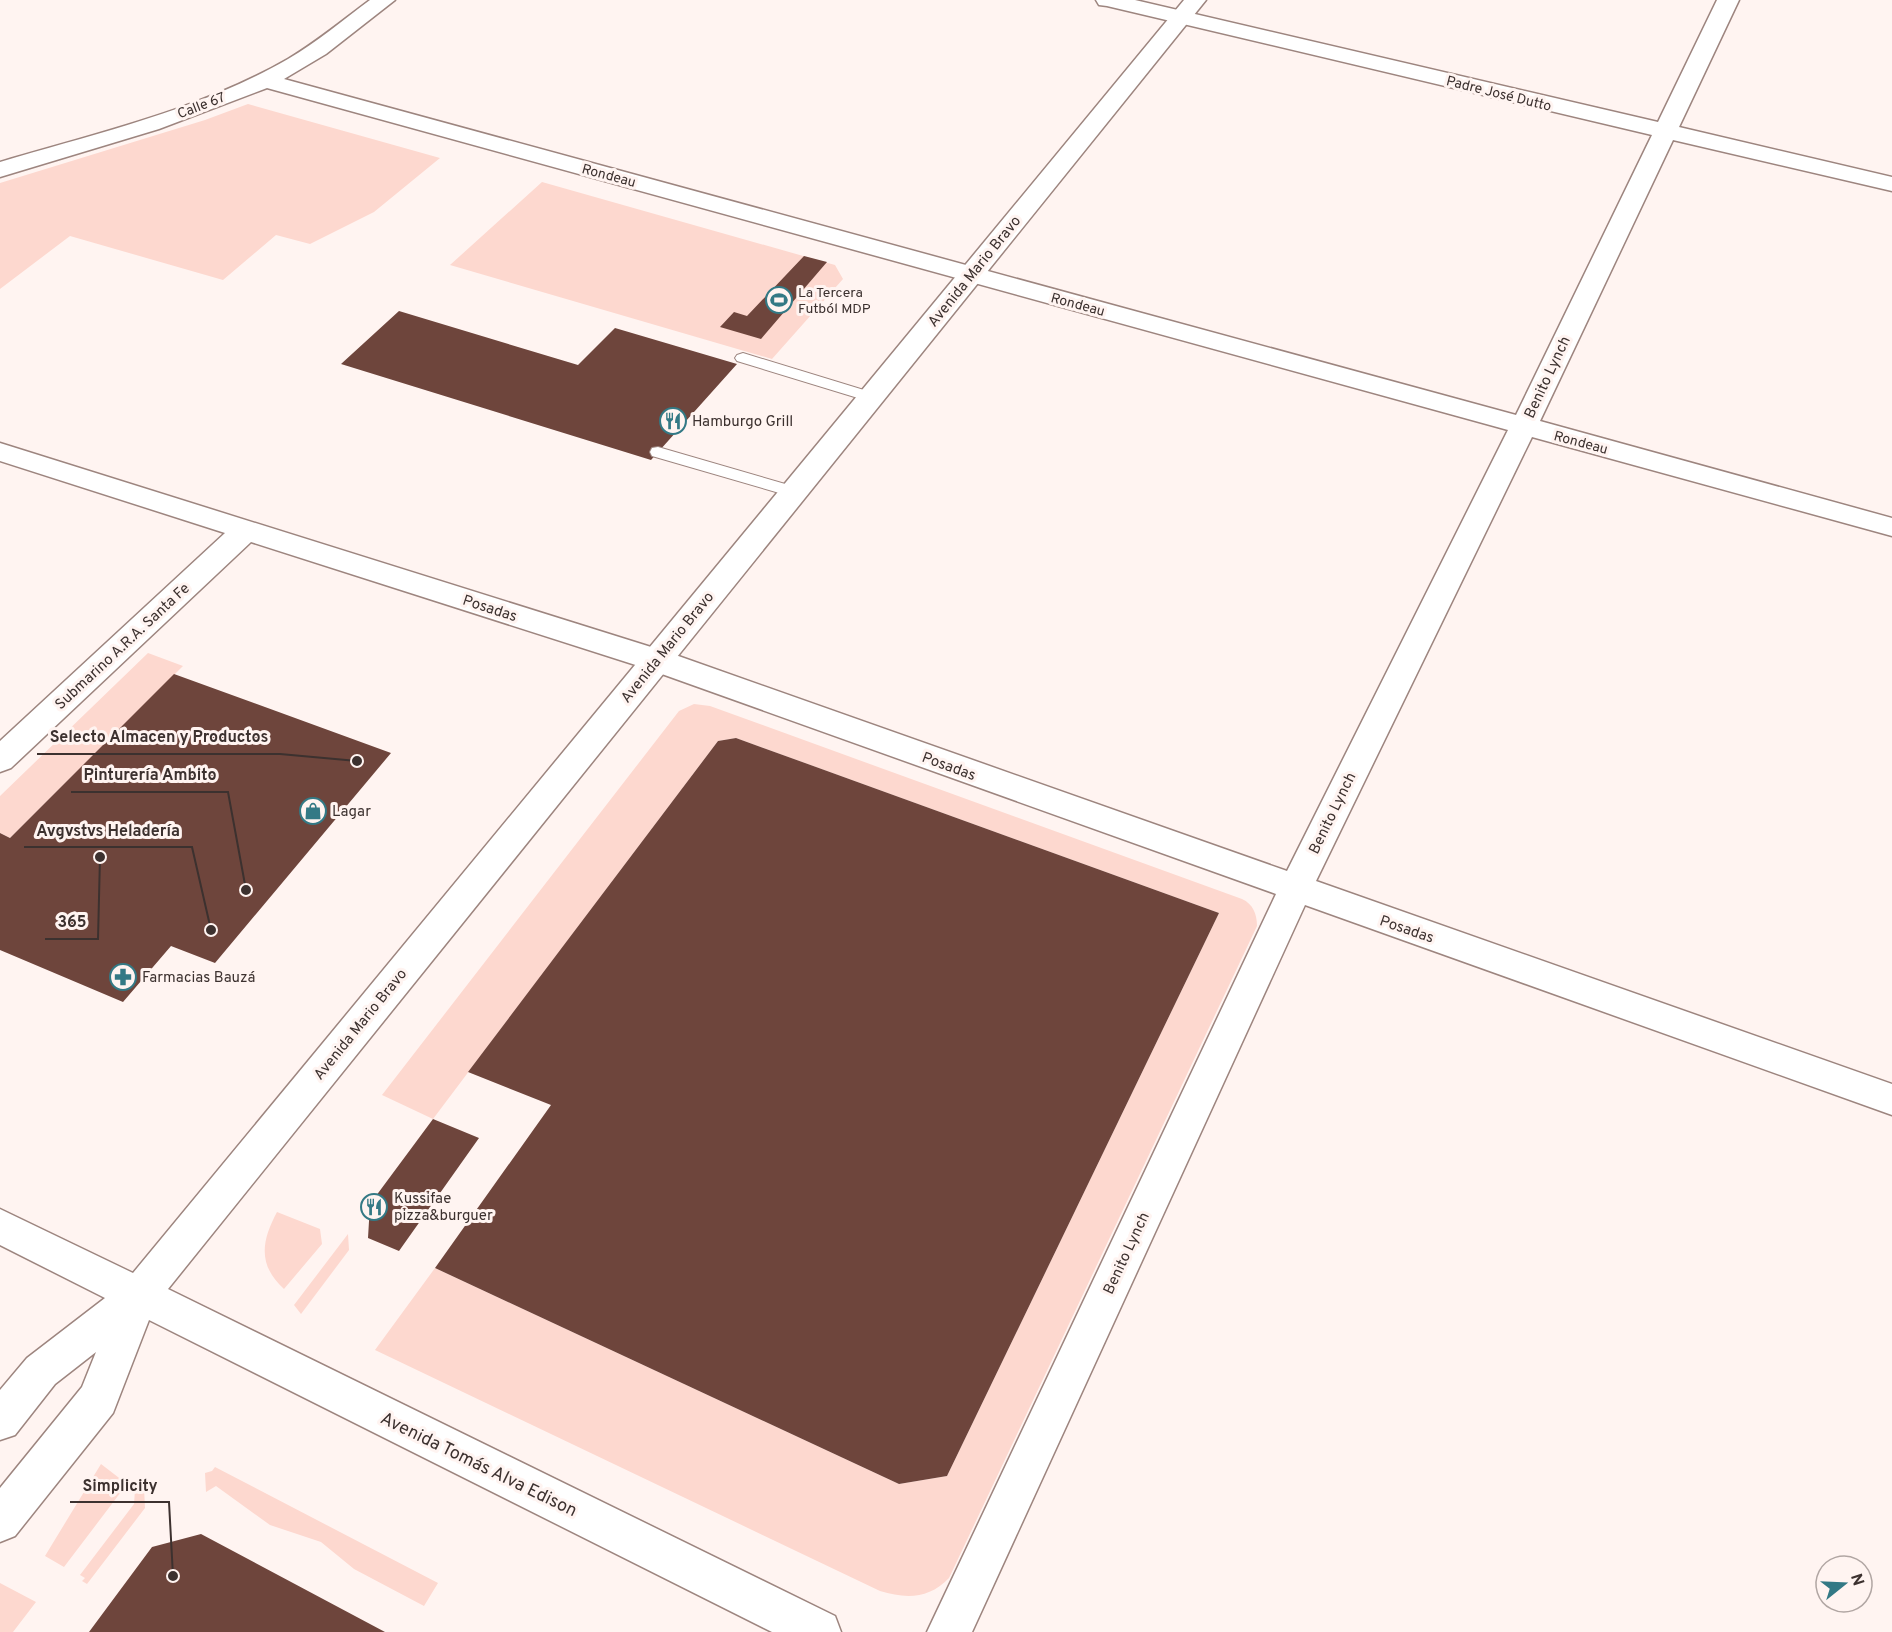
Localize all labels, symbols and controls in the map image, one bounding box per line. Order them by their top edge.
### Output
street label: Padre José Dutto [1444,73,1553,116]
street label: Calle 67 [175,90,228,123]
street label: Rondeau [580,161,638,192]
street label: Avenida Mario Bravo [924,212,1026,331]
sports icon: La Tercera Futból MDP [764,285,794,315]
place label: La Tercera Futból MDP [798,285,871,318]
street label: Rondeau [1049,290,1107,321]
street label: Benito Lynch [1521,334,1576,422]
restaurant icon: Hamburgo Grill [658,406,688,436]
place label: Hamburgo Grill [692,413,793,432]
street label: Rondeau [1552,428,1610,459]
street label: Submarino A.R.A. Santa Fe [52,580,194,715]
street label: Avenida Mario Bravo [617,588,719,707]
street label: Posadas [460,592,519,627]
callout: Selecto Almacen y Productos [37,720,280,754]
text: Selecto Almacen y Productos [50,728,268,748]
street label: Posadas [919,749,978,786]
callout: Pinturería Ambito [71,758,228,792]
text: Pinturería Ambito [83,766,217,786]
street label: Benito Lynch [1305,770,1361,858]
shop icon: Lagar [298,796,328,826]
place label: Lagar [332,803,371,822]
callout: Avgvstvs Heladería [24,813,192,847]
text: Avgvstvs Heladería [36,822,180,842]
callout: 365 [45,905,98,939]
street label: Posadas [1377,912,1436,949]
text: 365 [57,913,87,933]
pharmacy icon: Farmacias Bauzá [108,962,138,992]
street label: Avenida Mario Bravo [310,965,412,1084]
place label: Farmacias Bauzá [142,969,256,988]
place label: Kussifae pizza&burguer [394,1190,493,1226]
restaurant icon: Kussifae pizza&burguer [359,1192,389,1222]
street label: Benito Lynch [1100,1210,1155,1298]
street label: Avenida Tomás Alva Edison [376,1408,581,1523]
callout: Simplicity [70,1468,169,1502]
text: Simplicity [82,1477,158,1497]
north arrow [1814,1554,1874,1614]
text: N [1845,1571,1868,1589]

